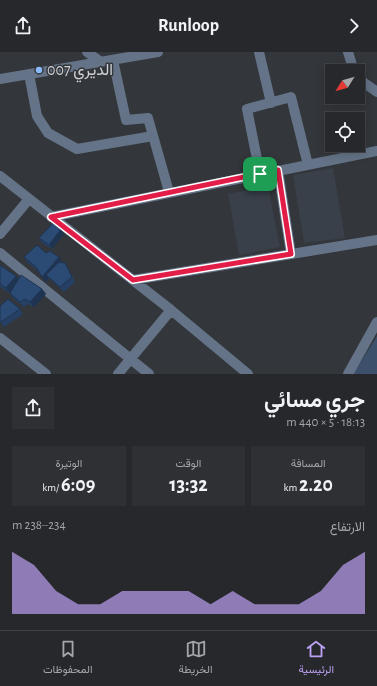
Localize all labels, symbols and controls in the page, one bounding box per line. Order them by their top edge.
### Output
icon: share [12,15,34,37]
icon: forward [343,15,365,37]
text: Runloop [158,17,219,35]
place label: الديري 007 [47,62,113,83]
north arrow [325,64,365,104]
map controls [325,64,365,152]
marker: الديري 007 [34,65,44,75]
button: locate [325,112,365,152]
pin [243,157,277,191]
icon: arrive [249,163,271,185]
button: share [12,387,54,429]
text: جري مسائي [264,389,365,411]
text: 18:13 · 5 × 440 m [286,416,365,429]
text: الوتيرة [55,458,82,469]
text: الوقت [176,458,201,469]
text: المسافة [291,458,326,469]
text: 6:09 [61,475,95,495]
text: 13:32 [169,475,208,495]
text: 2.20 [299,475,333,495]
text: /km [42,482,61,493]
text: km [283,482,299,493]
text: 234–238 m [12,519,66,532]
text: الارتفاع [330,521,365,534]
tab: المحفوظات [43,638,93,679]
tab: الخريطة [179,638,213,679]
tab: الرئيسية [298,638,334,679]

